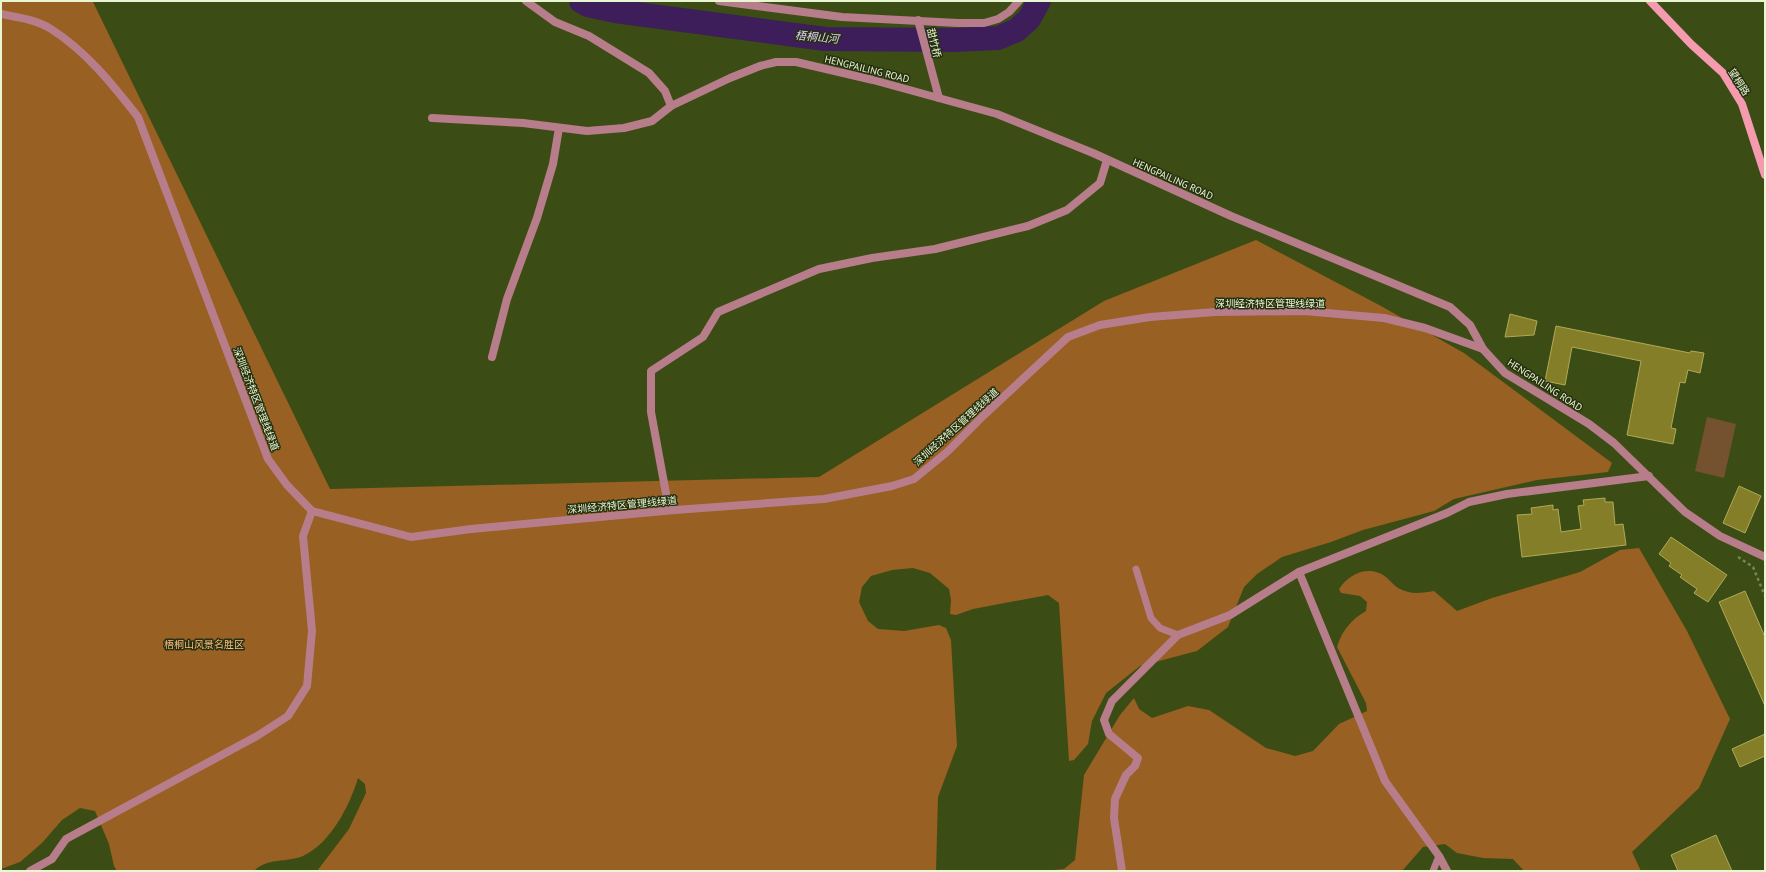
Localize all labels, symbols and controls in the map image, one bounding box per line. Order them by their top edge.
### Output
street label: 甜竹桥 [924,27,944,59]
water label: 梧桐山河 [794,28,842,46]
street label: HENGPAILING ROAD [823,52,911,86]
street label: 望桐路 [1725,66,1753,98]
street label: HENGPAILING ROAD [1131,155,1215,203]
street label: 深圳经济特区管理线绿道 [1215,297,1325,310]
street label: 深圳经济特区管理线绿道 [230,345,282,453]
street label: HENGPAILING ROAD [1505,356,1585,414]
street label: 深圳经济特区管理线绿道 [911,385,1001,469]
street label: 深圳经济特区管理线绿道 [567,494,677,516]
park label: 梧桐山风景名胜区 [164,638,244,651]

